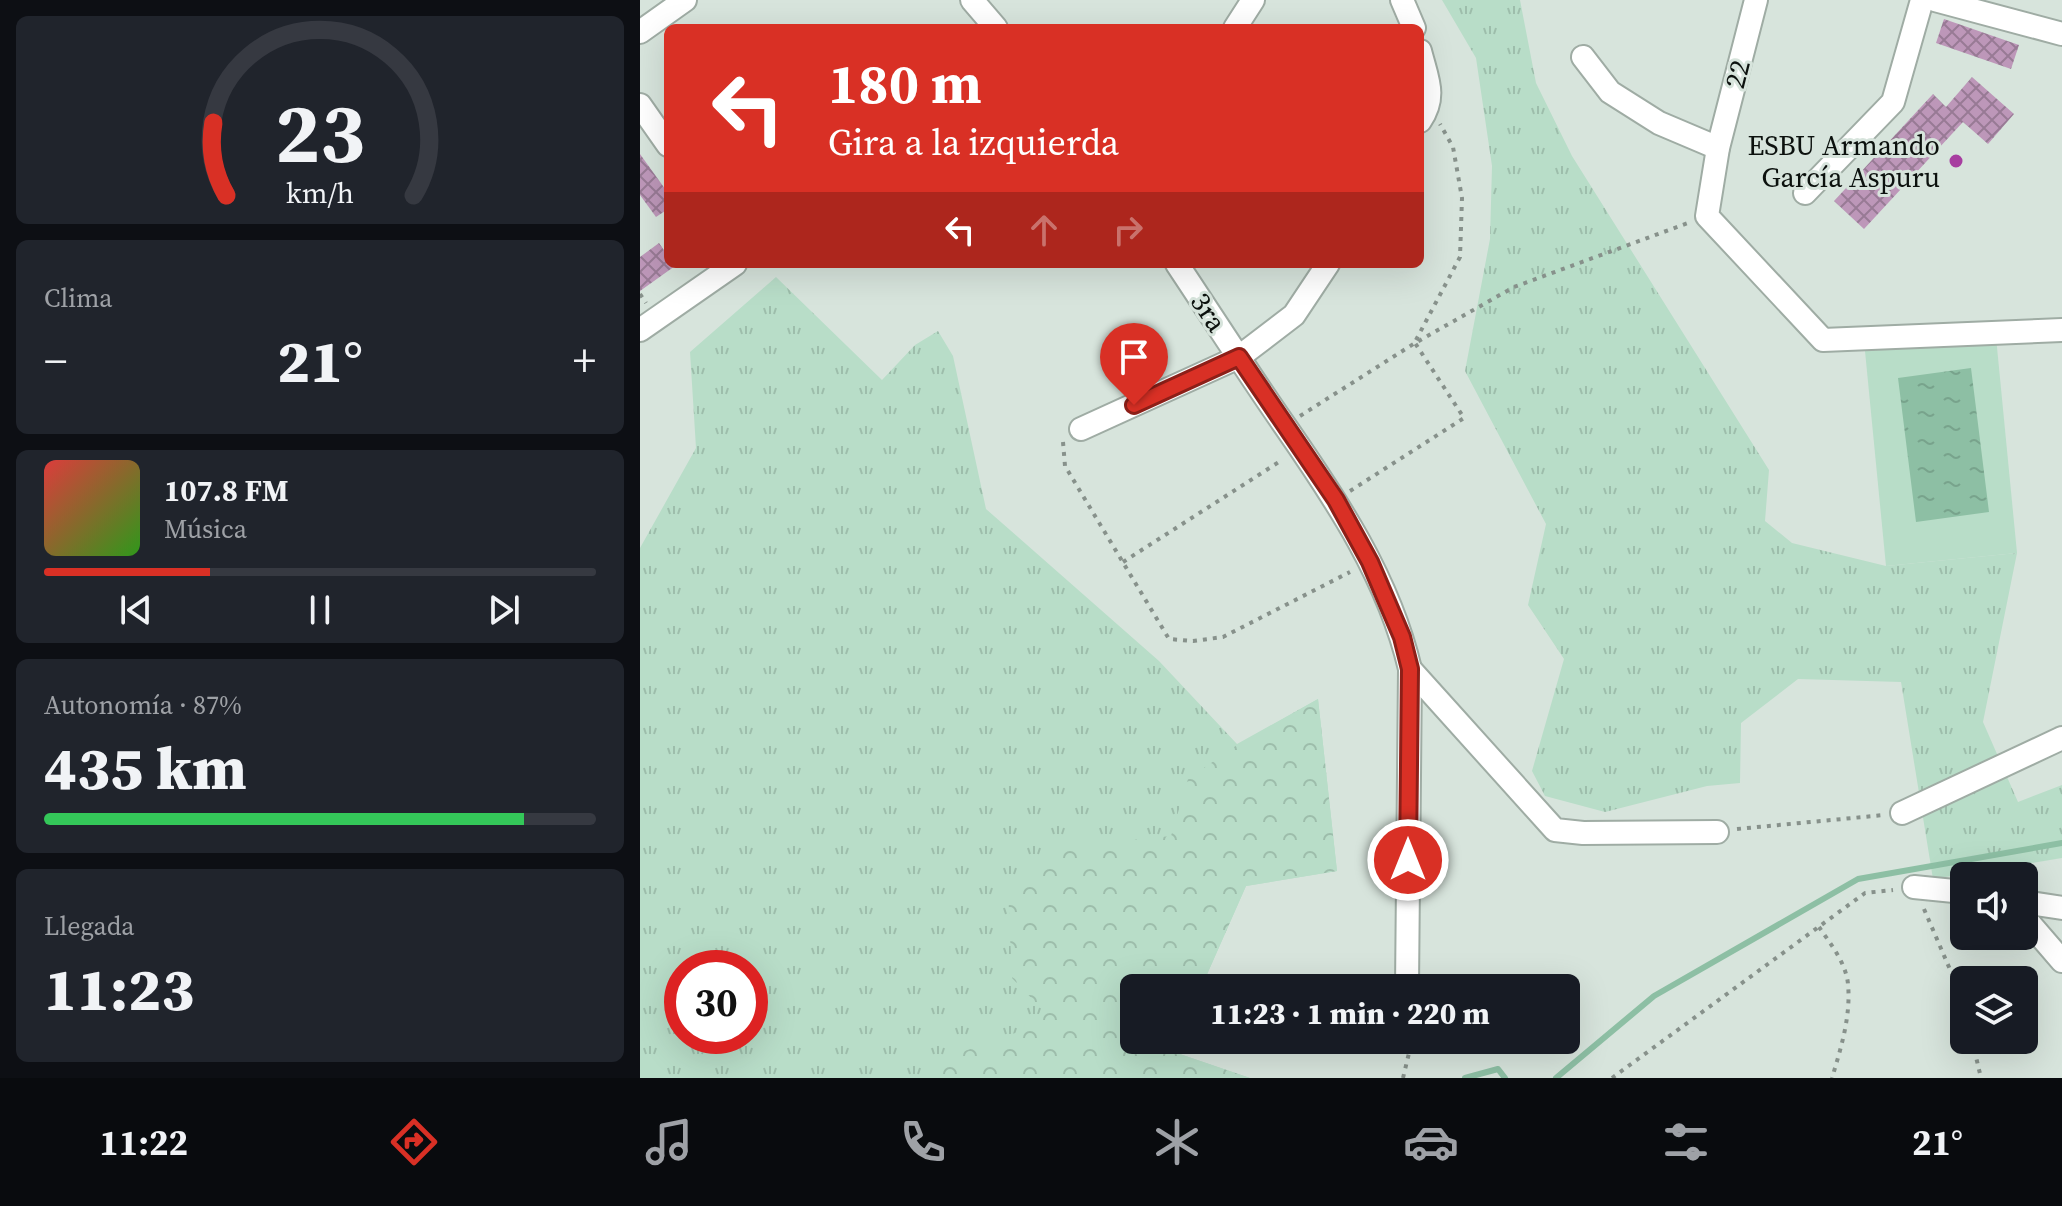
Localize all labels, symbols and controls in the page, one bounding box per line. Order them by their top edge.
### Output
text: 180 m [828,45,982,122]
icon: left [696,56,800,160]
street label: 22 [1715,56,1759,92]
text: 23 [275,76,365,190]
text: Gira a la izquierda [828,118,1119,167]
place label: ESBU Armando García Aspuru [1747,126,1940,196]
marker: ESBU Armando García Aspuru [1947,152,1965,170]
text: km/h [286,173,354,213]
icon: left [938,208,982,252]
icon: ahead [1022,208,1066,252]
icon: right [1106,208,1150,252]
text: Clima [44,280,113,316]
street label: 3ra [1182,285,1236,340]
text: 21° [277,320,363,402]
pin [1100,323,1168,405]
text: − [44,330,67,391]
text: + [573,330,596,391]
icon: arrive [1112,335,1156,379]
text: 107.8 FM [164,470,289,511]
text: Música [164,511,247,547]
icon: previous [114,588,158,632]
icon: pause [298,588,342,632]
icon: next [482,588,526,632]
text: Autonomía · 87% [44,687,242,723]
text: 435 km [44,727,247,809]
position arrow [1366,818,1450,902]
map controls [1950,862,2038,1054]
button: sound [1950,862,2038,950]
text: Llegada [44,908,134,944]
text: 11:23 [44,948,194,1030]
speed limit sign: 30 [664,950,768,1054]
button: layers [1950,966,2038,1054]
text: 11:23 · 1 min · 220 m [1210,993,1490,1034]
icon: directions [386,1114,442,1170]
icon: music [641,1114,697,1170]
icon: phone [895,1114,951,1170]
icon: climate [1149,1114,1205,1170]
icon: car [1403,1114,1459,1170]
icon: filters [1658,1114,1714,1170]
text: 11:22 [99,1118,188,1167]
text: 21° [1912,1118,1963,1167]

